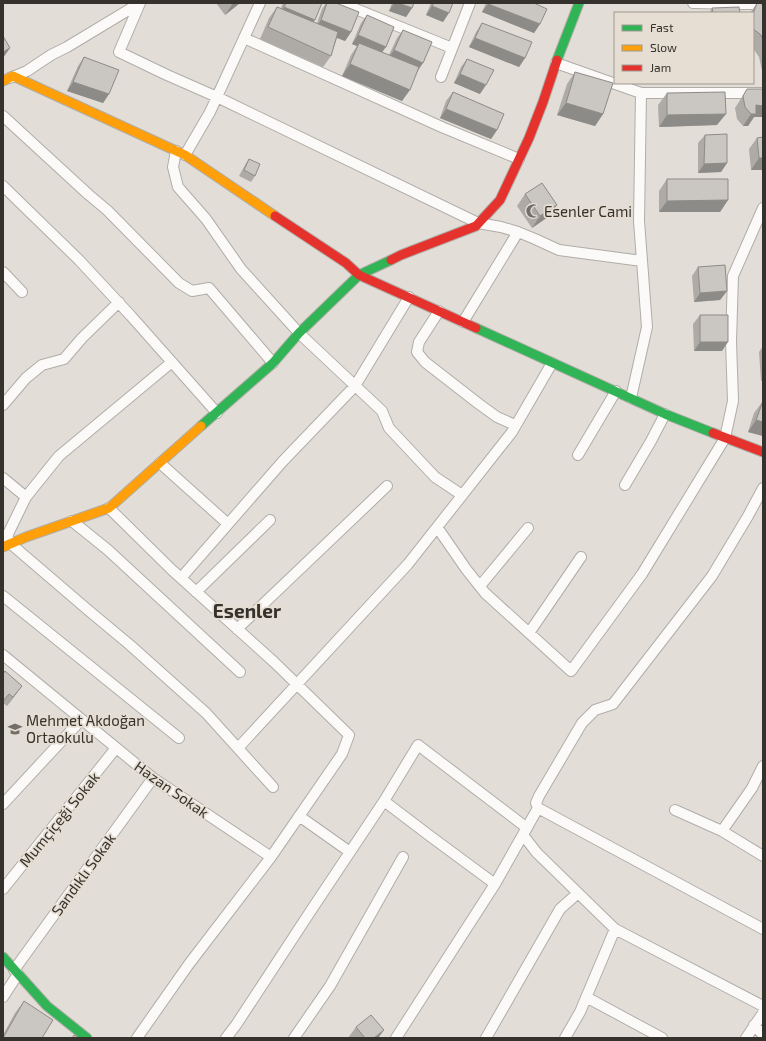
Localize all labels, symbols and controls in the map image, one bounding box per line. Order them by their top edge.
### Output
legend [614,12,754,84]
text: Fast [650,20,674,34]
text: Slow [650,40,677,54]
text: Jam [650,60,671,74]
place label: Esenler Cami [544,202,632,220]
mosque icon: Esenler Cami [525,203,541,219]
district label: Esenler [213,599,281,622]
place label: Mehmet Akdoğan Ortaokulu [26,711,145,746]
school or university icon: Mehmet Akdoğan Ortaokulu [7,721,23,737]
street label: Hazan Sokak [131,757,213,821]
street label: Mumçiçeği Sokak [15,768,104,871]
street label: Sandıklı Sokak [47,829,119,919]

